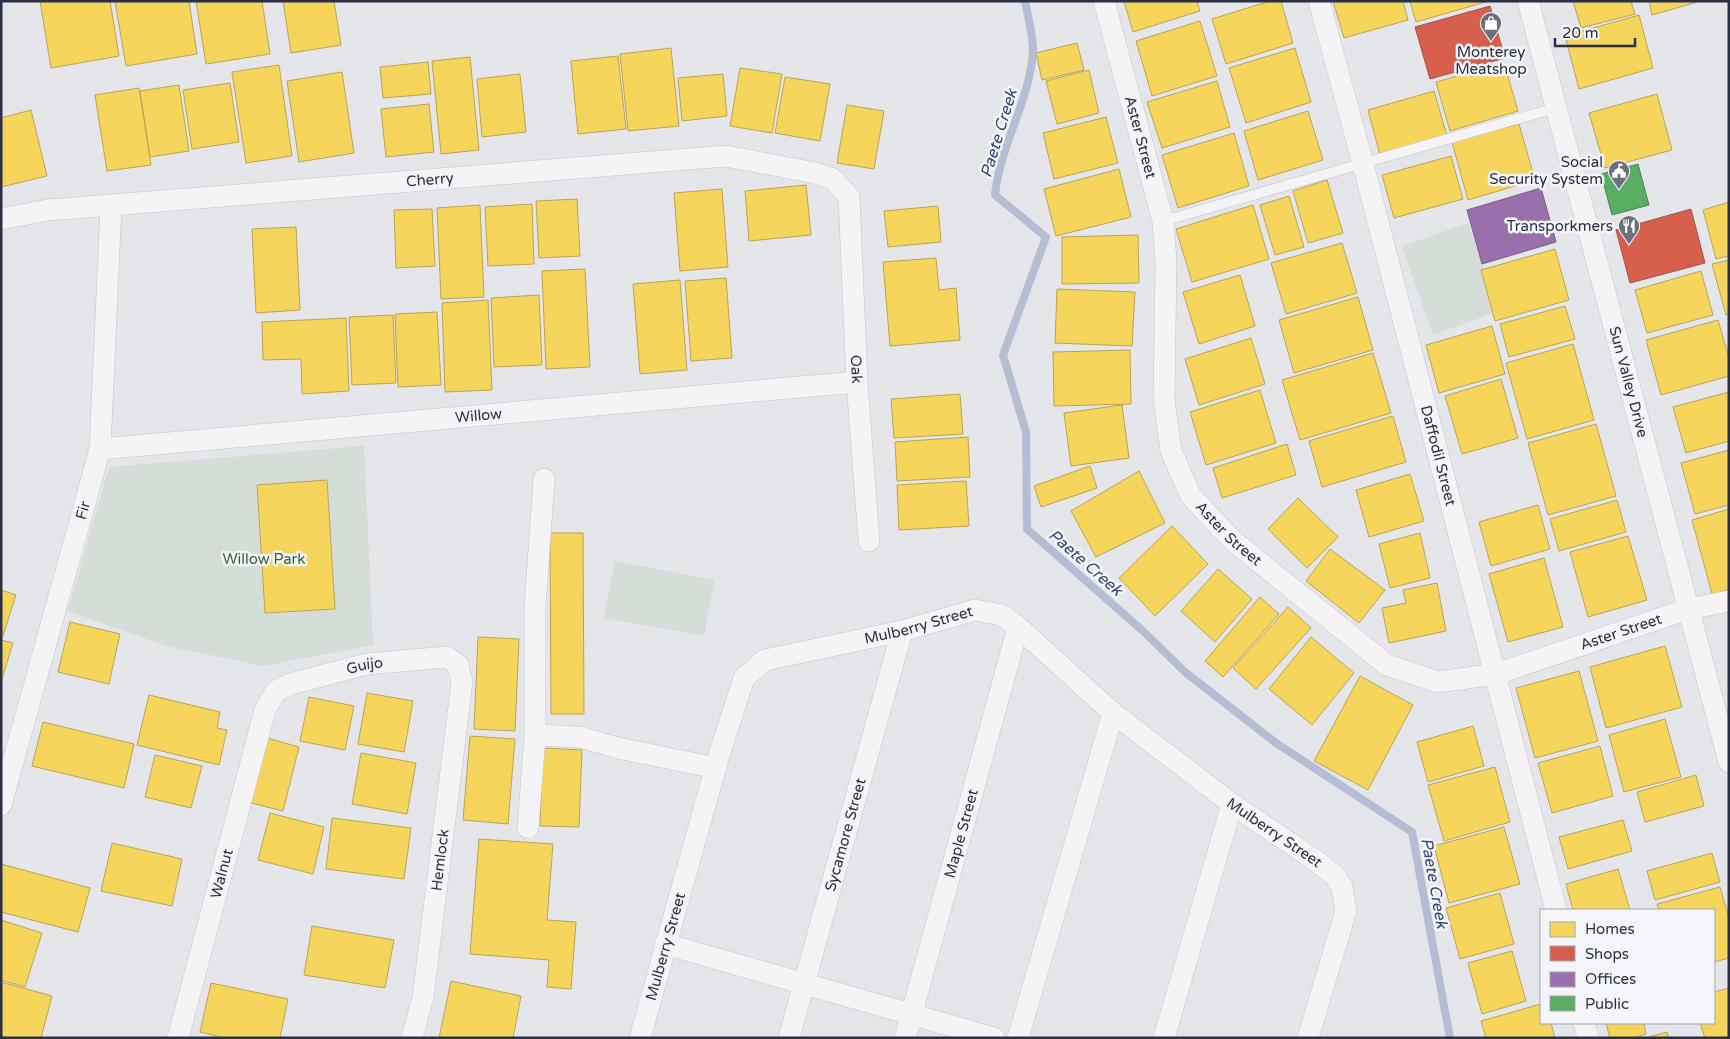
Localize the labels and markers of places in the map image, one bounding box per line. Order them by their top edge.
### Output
shop icon: Monterey Meatshop [1479,11,1503,42]
place label: Monterey Meatshop [1455,43,1527,78]
place label: Social Security System [1489,153,1603,188]
public building icon: Social Security System [1607,159,1631,190]
restaurant icon: Transporkmers [1617,214,1641,245]
place label: Transporkmers [1507,217,1613,235]

